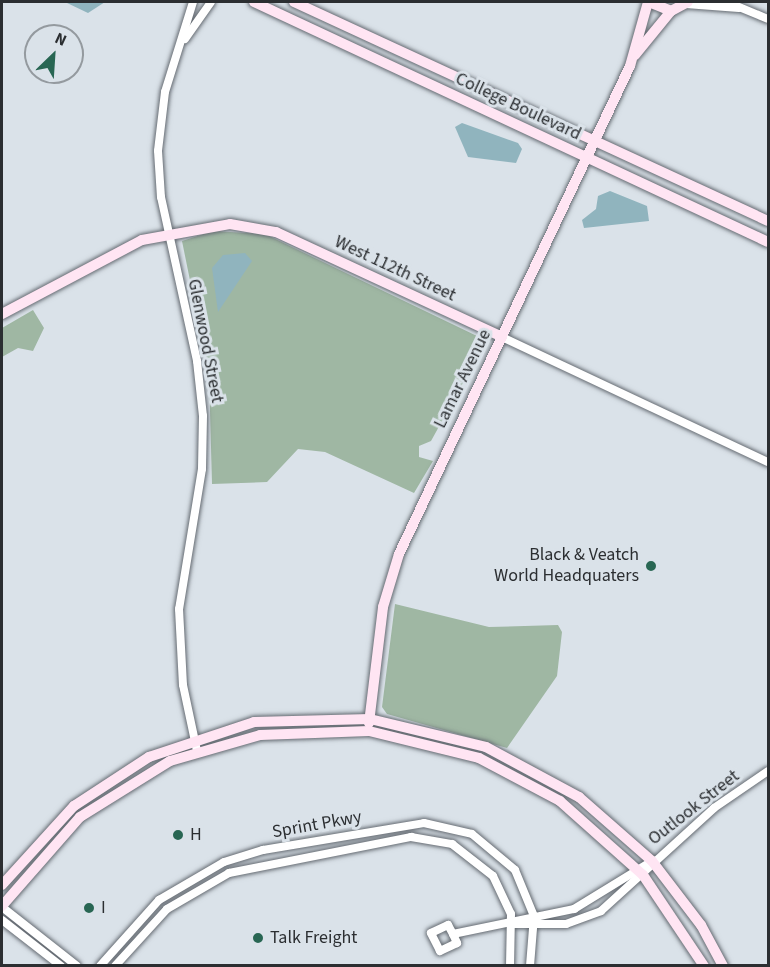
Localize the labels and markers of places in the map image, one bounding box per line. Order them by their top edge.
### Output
place label: Black & Veatch World Headquaters [494,545,639,588]
marker: Black & Veatch World Headquaters [644,559,658,573]
place label: H [190,824,202,846]
marker: H [171,828,185,842]
place label: I [101,897,106,919]
marker: I [82,901,96,915]
place label: Talk Freight [270,927,357,949]
marker: Talk Freight [251,931,265,945]

